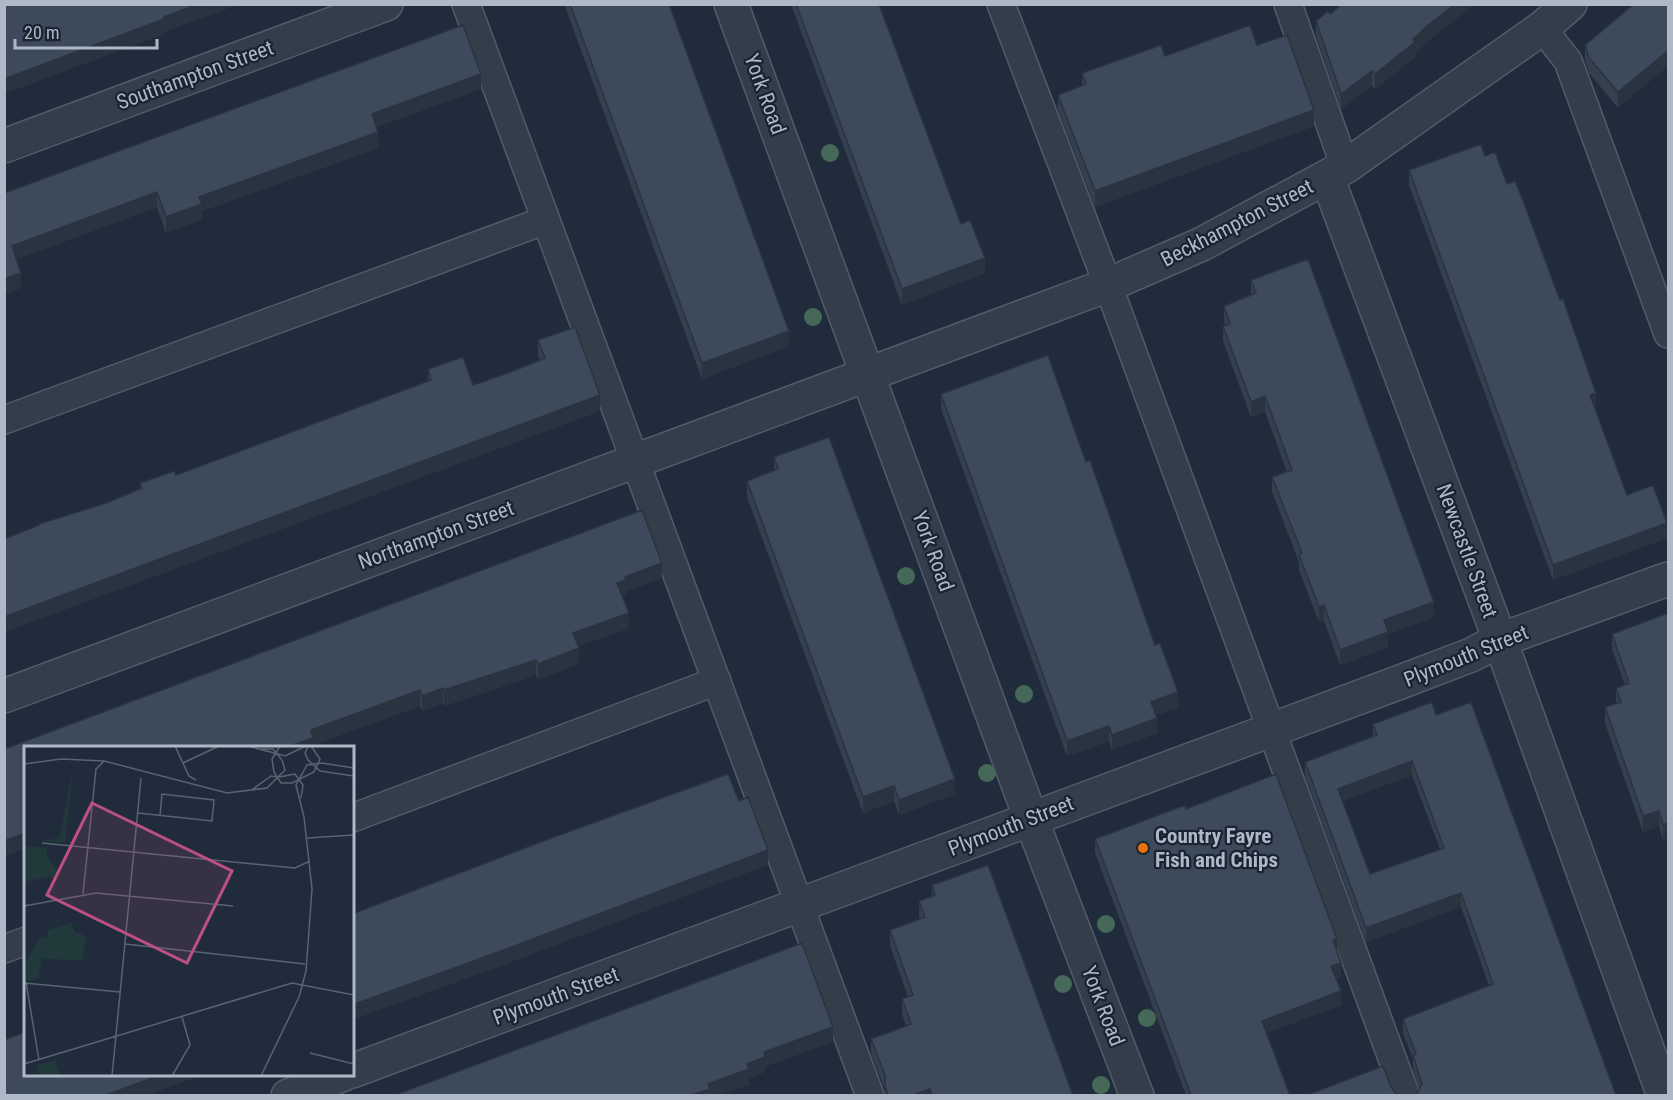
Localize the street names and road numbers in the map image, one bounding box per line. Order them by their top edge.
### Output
street label: Southampton Street [113,36,277,114]
street label: York Road [739,51,791,137]
street label: Beckhampton Street [1157,174,1317,272]
street label: Newcastle Street [1432,481,1502,621]
street label: Northampton Street [355,496,517,574]
street label: York Road [907,508,959,594]
street label: Plymouth Street [1400,620,1532,692]
street label: Plymouth Street [945,791,1077,861]
street label: Plymouth Street [490,962,622,1030]
street label: York Road [1077,963,1129,1049]

